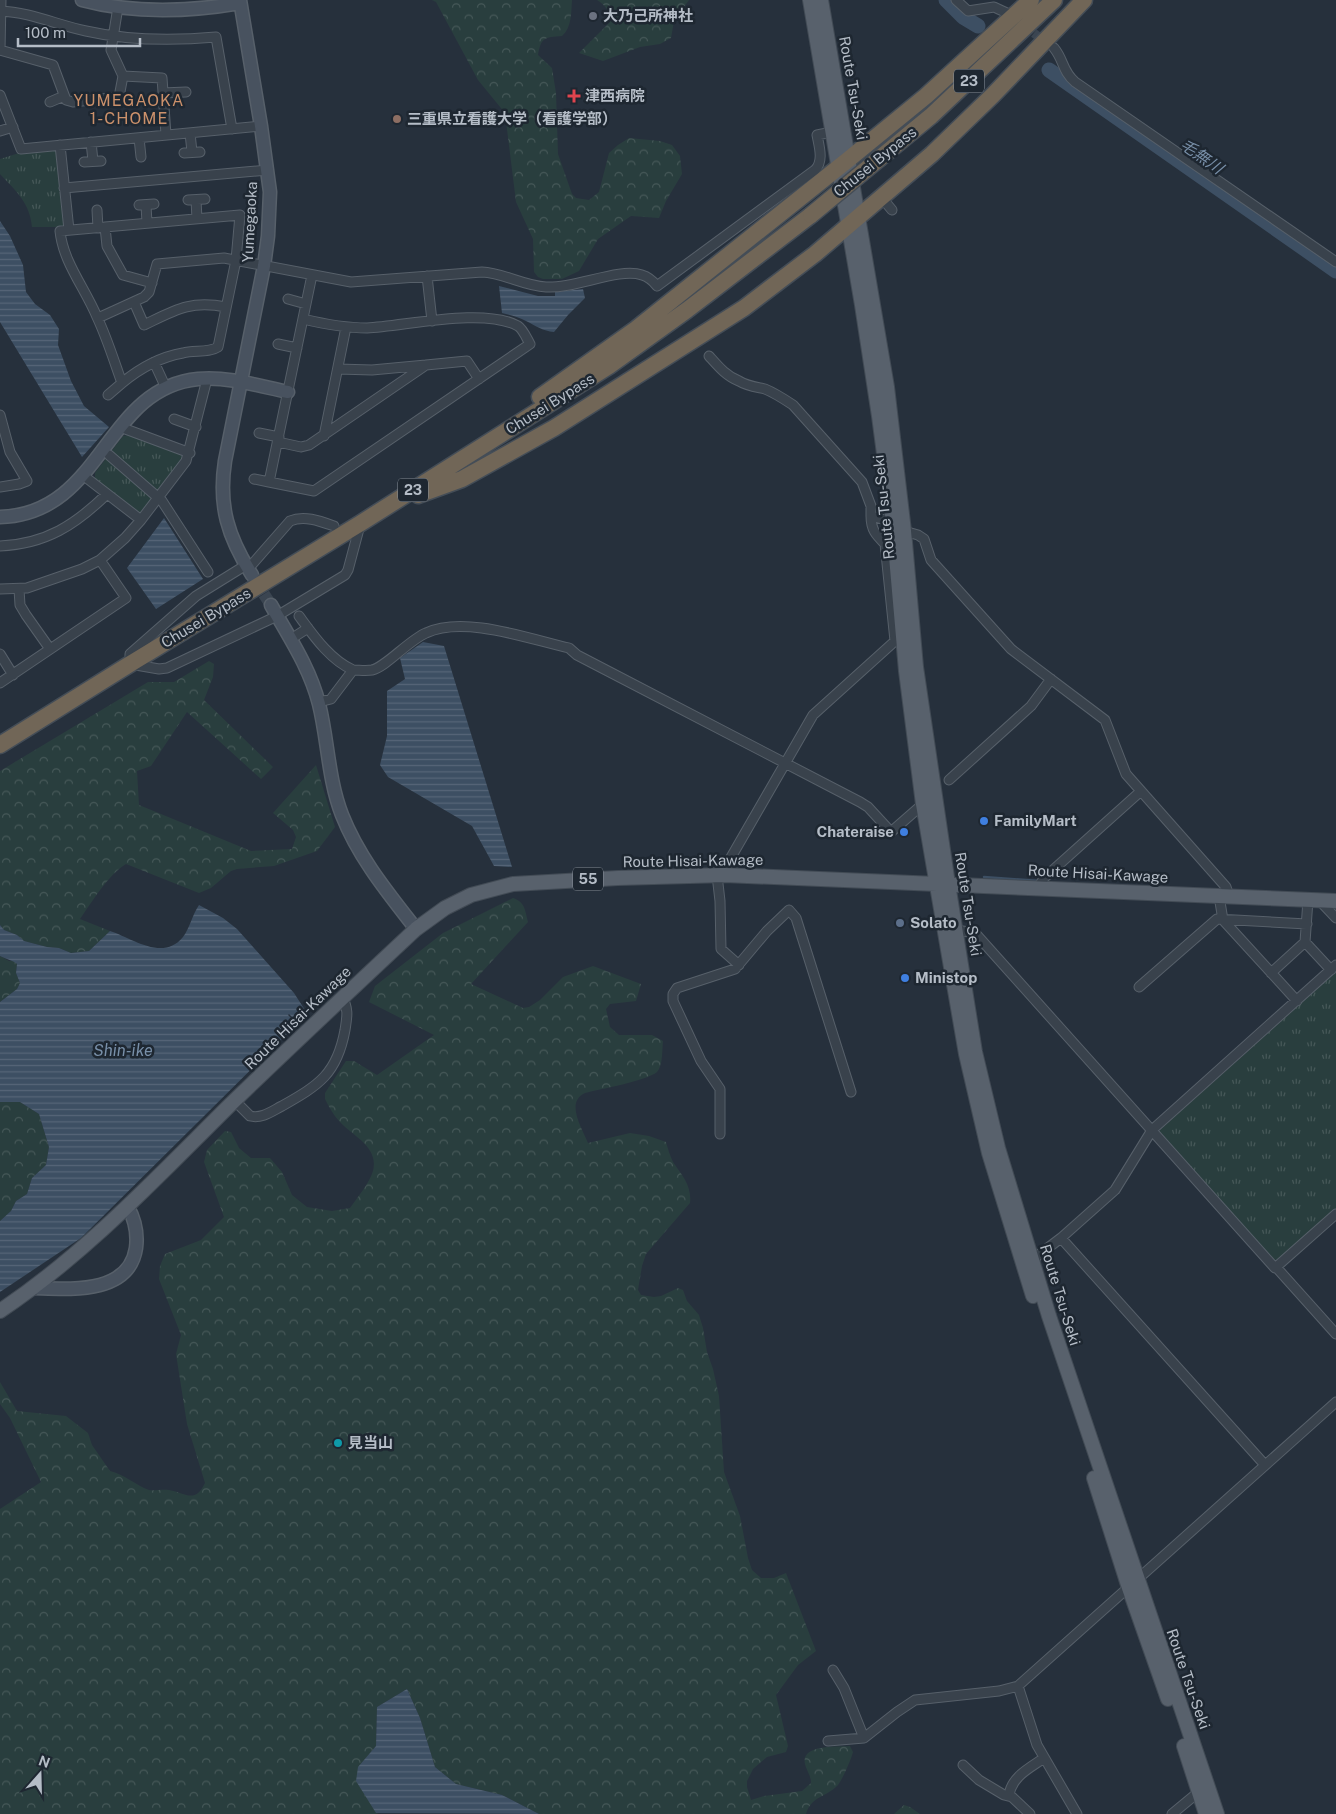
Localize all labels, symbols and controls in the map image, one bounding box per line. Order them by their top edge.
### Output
place label: 大乃己所神社 [603,7,693,24]
marker: 大乃己所神社 [587,10,599,22]
scale bar [18,15,140,47]
text: 100 m [25,24,66,41]
street label: Route Tsu-Seki [836,35,871,141]
road number: 23 [954,70,984,92]
place label: 津西病院 [585,87,645,104]
marker: 津西病院 [567,89,581,103]
district label: YUMEGAOKA 1-CHOME [74,91,184,128]
place label: 三重県立看護大学（看護学部） [407,110,617,127]
marker: 三重県立看護大学（看護学部） [391,113,403,125]
street label: Chusei Bypass [830,123,919,200]
water label: 毛無川 [1177,135,1228,179]
street label: Yumegaoka [239,181,260,263]
street label: Chusei Bypass [502,370,597,438]
street label: Route Tsu-Seki [870,454,897,560]
road number: 23 [398,478,428,502]
street label: Chusei Bypass [158,584,254,651]
place label: FamilyMart [994,812,1077,829]
marker: FamilyMart [978,815,990,827]
place label: Chateraise [816,823,894,840]
marker: Chateraise [898,826,910,838]
street label: Route Hisai-Kawage [622,851,764,870]
street label: Route Tsu-Seki [952,851,985,957]
street label: Route Hisai-Kawage [1027,861,1169,886]
road number: 55 [573,868,603,891]
place label: Solato [910,914,957,931]
marker: Solato [894,917,906,929]
street label: Route Hisai-Kawage [241,963,354,1073]
place label: Ministop [915,969,977,986]
marker: Ministop [899,972,911,984]
water label: Shin-ike [93,1041,153,1060]
street label: Route Tsu-Seki [1037,1242,1084,1348]
place label: 見当山 [348,1434,393,1451]
marker: 見当山 [332,1437,344,1449]
street label: Route Tsu-Seki [1163,1626,1214,1731]
north arrow [15,1749,65,1799]
text: N [37,1752,52,1771]

